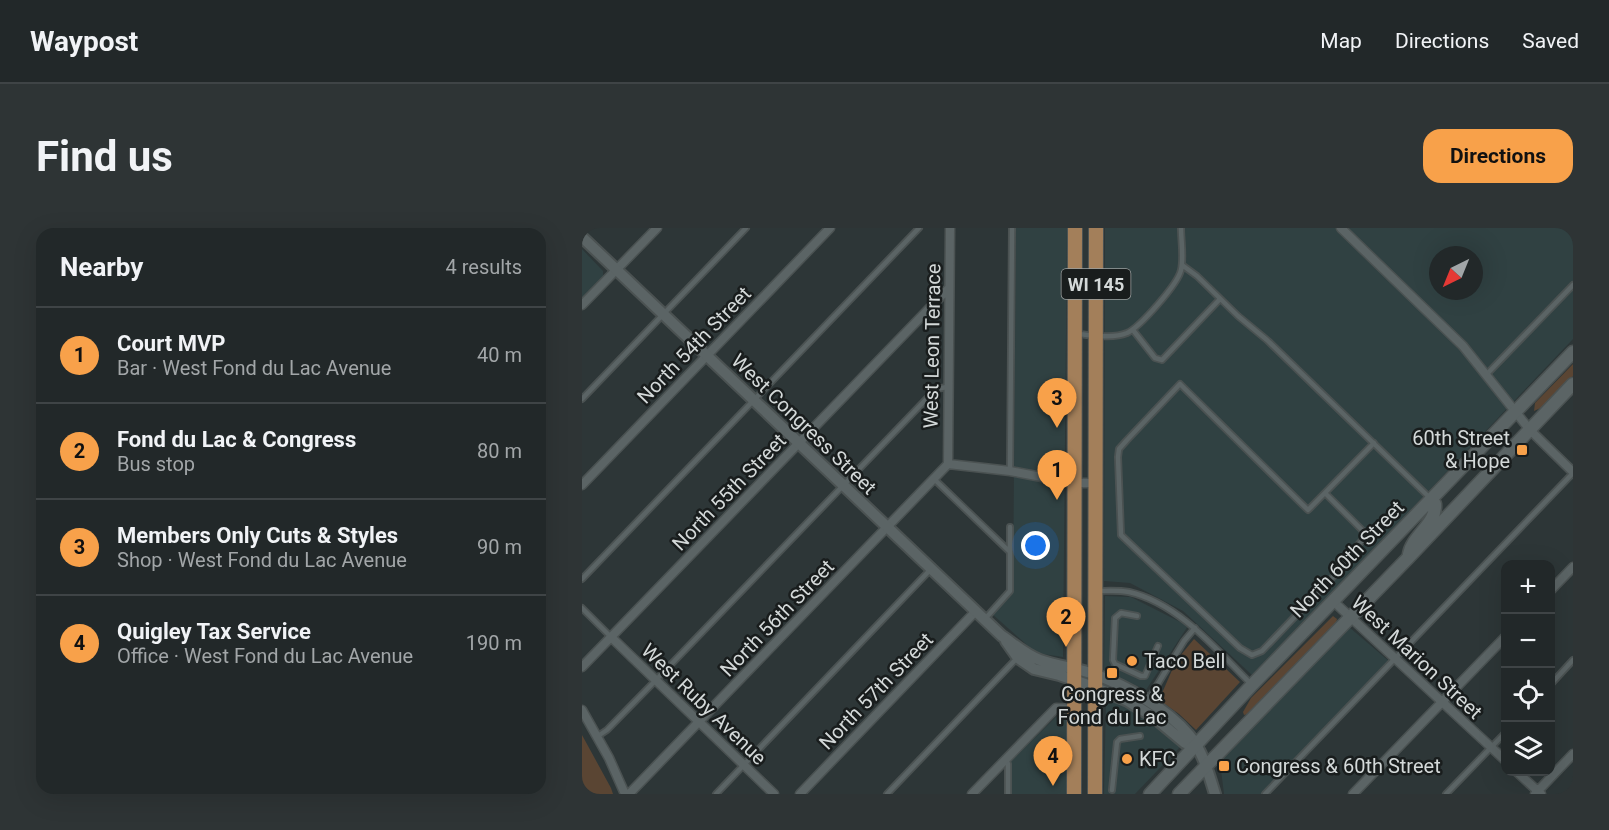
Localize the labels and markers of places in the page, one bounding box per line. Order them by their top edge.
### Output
pin: 3 [1038,378,1076,428]
place label: 60th Street & Hope [1412,426,1510,473]
marker: 60th Street & Hope [1515,443,1529,457]
pin: 1 [1038,450,1076,500]
pin: 2 [1046,598,1086,647]
place label: Taco Bell [1144,649,1225,673]
marker: Taco Bell [1125,654,1139,668]
marker: Congress & Fond du Lac [1105,666,1119,680]
place label: Congress & Fond du Lac [1058,682,1166,729]
pin: 4 [1034,736,1072,786]
place label: KFC [1139,747,1176,771]
marker: KFC [1120,752,1134,766]
place label: Congress & 60th Street [1236,754,1441,778]
marker: Congress & 60th Street [1217,759,1231,773]

